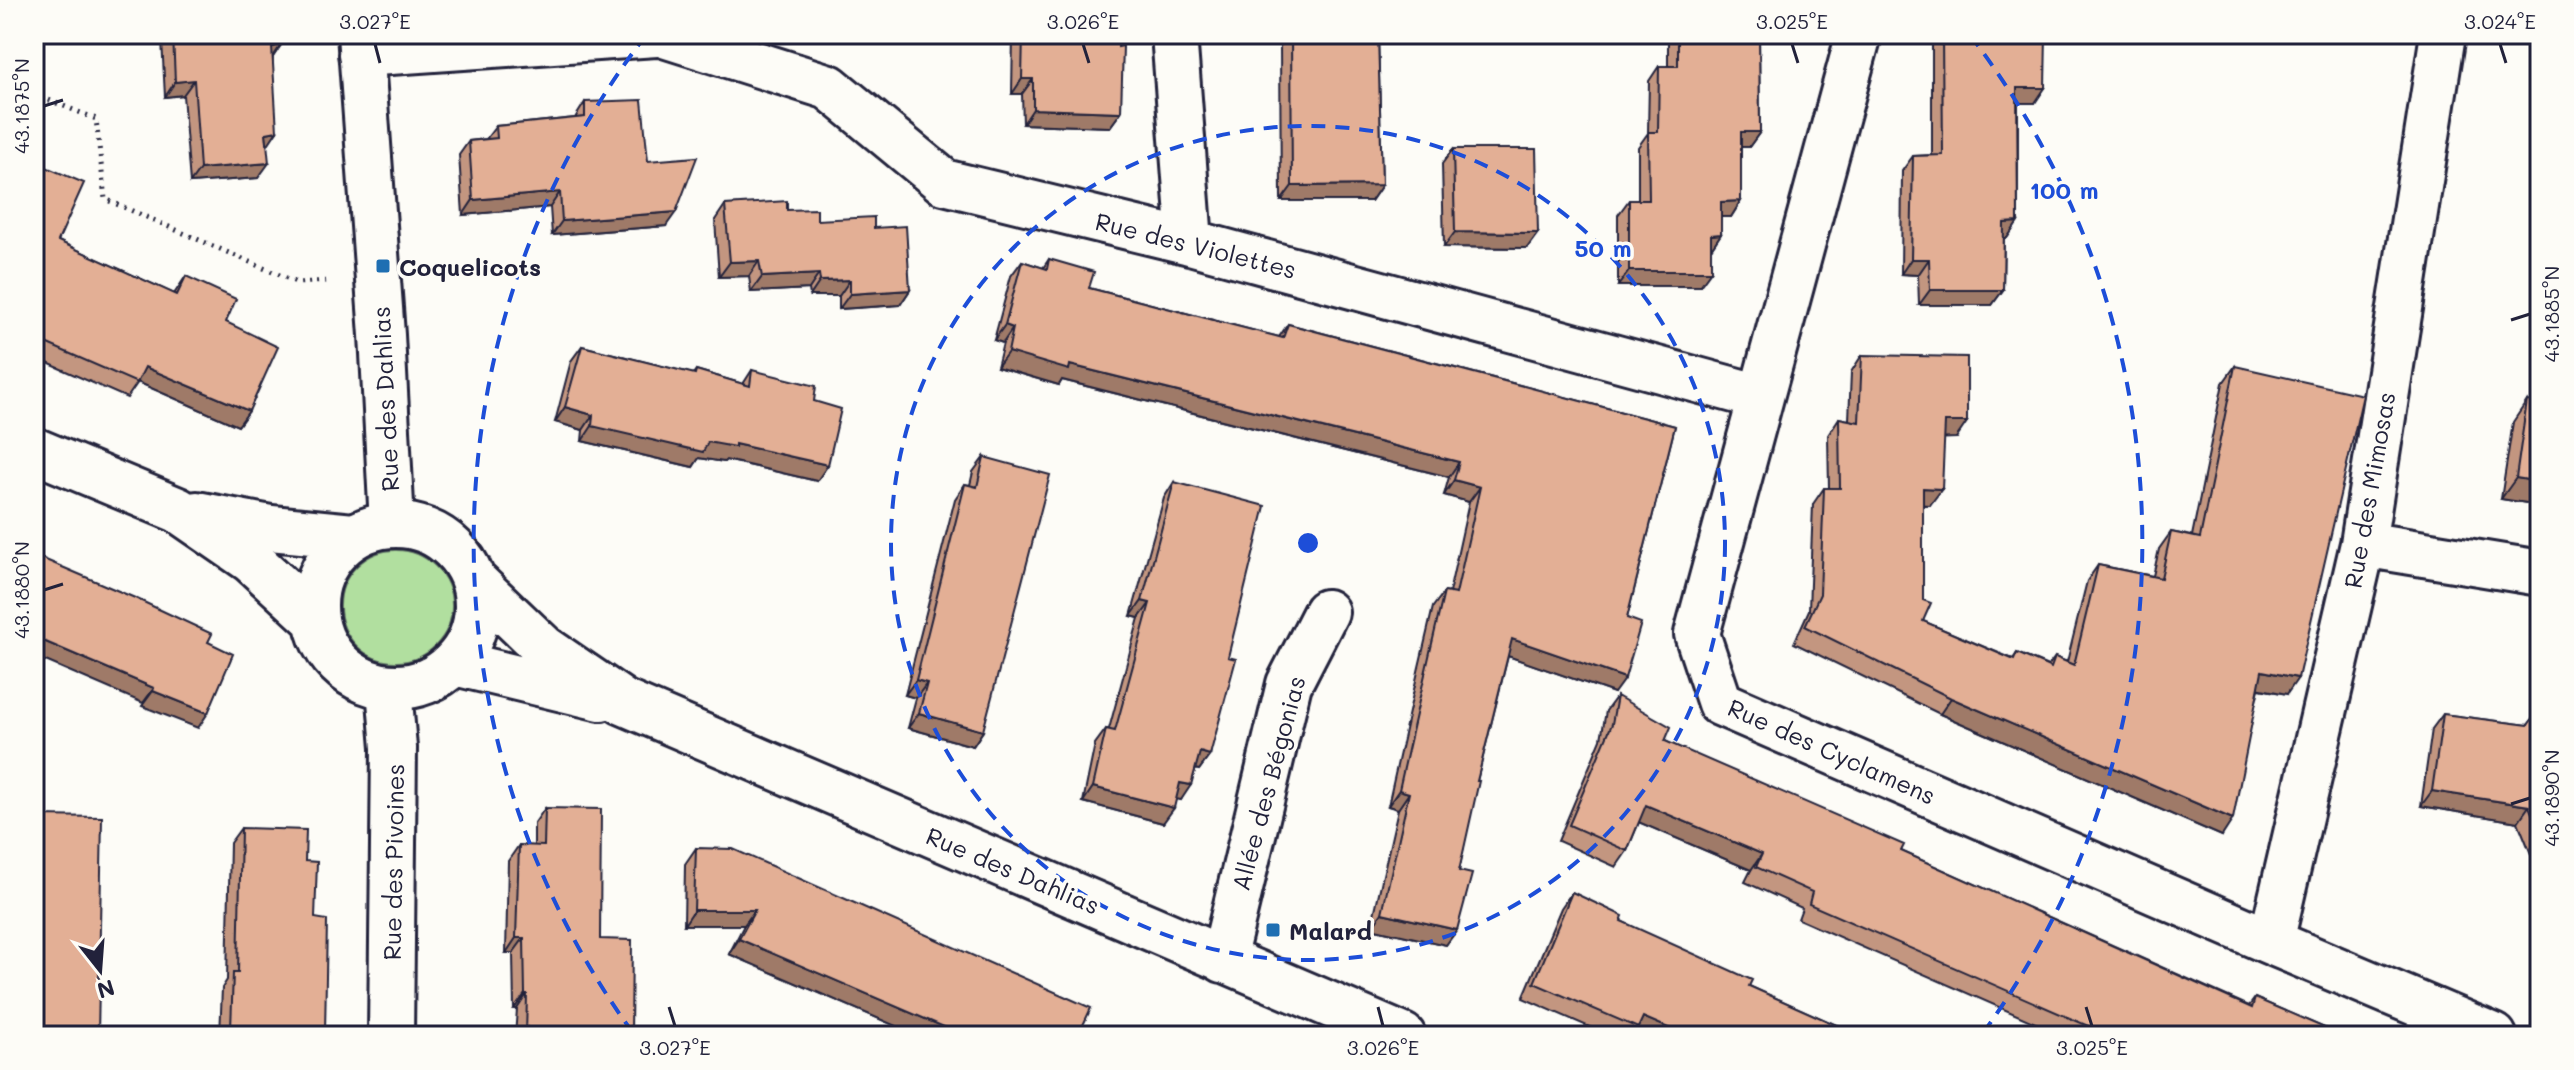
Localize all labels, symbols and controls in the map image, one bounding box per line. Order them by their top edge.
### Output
text: 3.027°E [339,8,411,34]
text: 3.026°E [1047,8,1119,34]
text: 3.025°E [1756,8,1828,34]
text: 3.024°E [2464,8,2536,34]
text: 43.1875°N [8,58,34,154]
text: 100 m [2029,174,2099,205]
street label: Rue des Violettes [1092,205,1300,285]
text: 50 m [1574,232,1632,263]
place label: Coquelicots [399,251,541,282]
marker: Coquelicots [374,257,392,275]
text: 43.1885°N [2538,266,2564,362]
street label: Rue des Dahlias [365,306,405,492]
street label: Rue des Mimosas [2336,390,2402,590]
centre of rings [1294,529,1322,557]
text: 43.1880°N [8,541,34,639]
street label: Allée des Bégonias [1224,672,1312,894]
street label: Rue des Cyclamens [1723,691,1941,811]
text: 43.1890°N [2538,749,2564,847]
street label: Rue des Pivoines [376,763,410,961]
street label: Rue des Dahlias [922,820,1104,920]
place label: Malard [1289,915,1372,946]
marker: Malard [1264,921,1282,939]
north arrow [60,930,140,1010]
text: N [94,973,118,1006]
text: 3.027°E [639,1034,711,1060]
text: 3.026°E [1347,1034,1419,1060]
text: 3.025°E [2056,1034,2128,1060]

